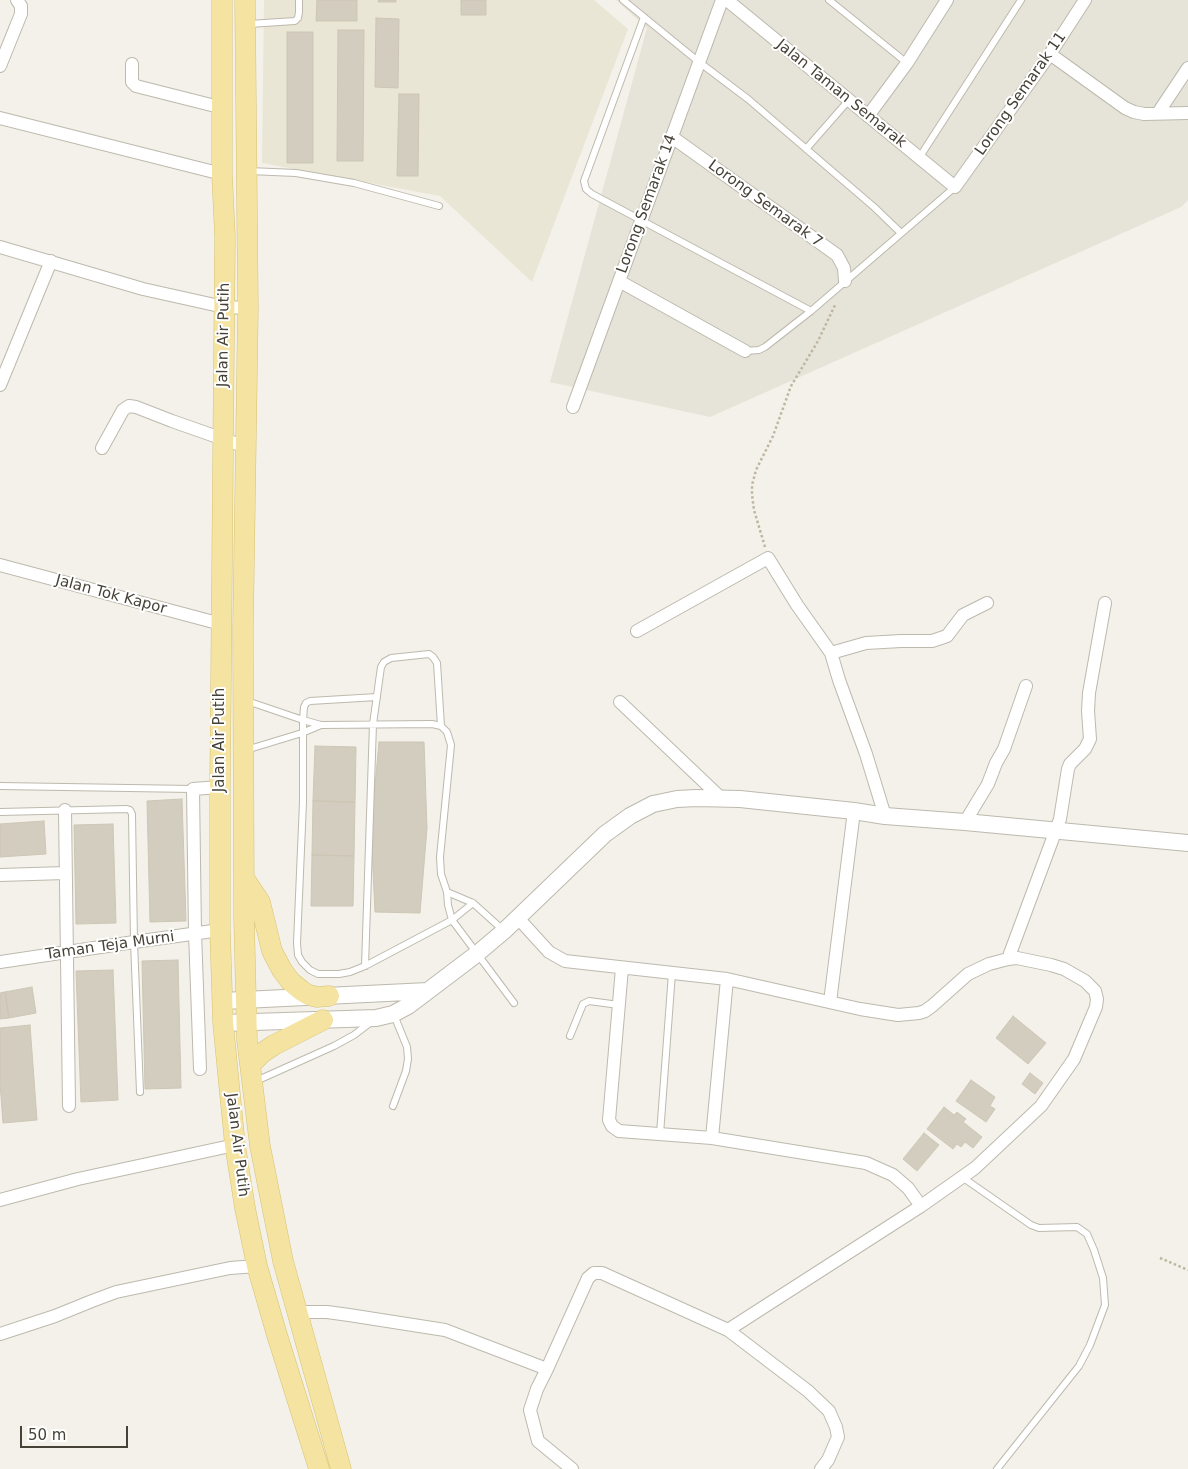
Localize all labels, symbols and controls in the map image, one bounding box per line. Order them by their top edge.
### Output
street label: Lorong Semarak 11 [972,29,1070,159]
street label: Jalan Taman Semarak [772,36,910,152]
street label: Lorong Semarak 14 [613,132,681,276]
street label: Lorong Semarak 7 [704,156,826,252]
street label: Jalan Air Putih [214,283,234,387]
street label: Jalan Tok Kapor [54,572,168,618]
street label: Jalan Air Putih [211,688,229,792]
street label: Taman Teja Murni [44,928,176,964]
street label: Jalan Air Putih [222,1092,252,1198]
scale bar [22,1416,130,1448]
text: 50 m [28,1426,66,1444]

